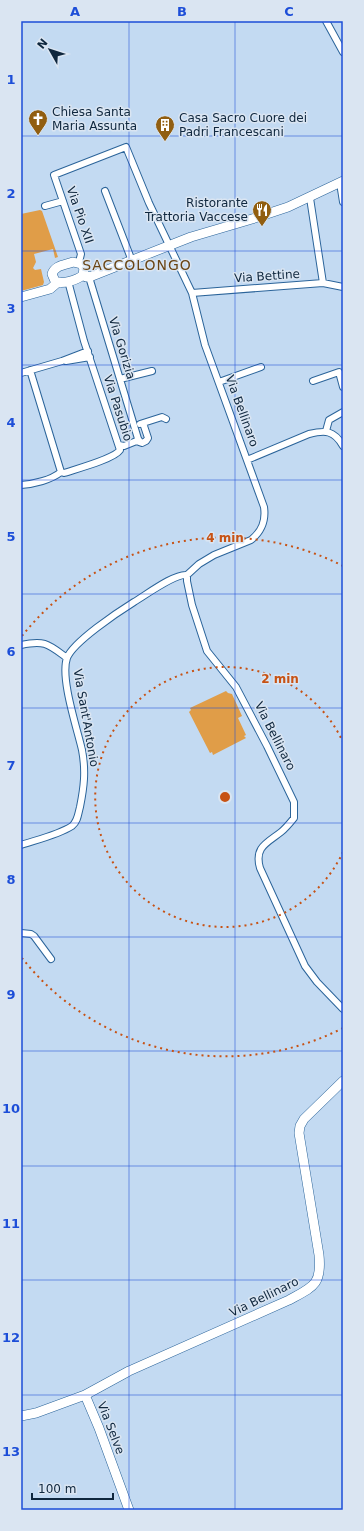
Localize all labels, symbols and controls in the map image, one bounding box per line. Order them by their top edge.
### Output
text: A [70,4,80,19]
text: B [177,4,187,19]
text: C [284,4,294,19]
north arrow [30,30,70,70]
text: N [35,36,51,52]
text: 1 [6,72,16,87]
place label: Chiesa Santa Maria Assunta [52,105,137,133]
church icon: Chiesa Santa Maria Assunta [27,108,49,136]
place label: Casa Sacro Cuore dei Padri Francescani [179,111,307,139]
building icon: Casa Sacro Cuore dei Padri Francescani [154,114,176,142]
street label: Via Pio XII [64,185,96,245]
text: 2 [6,186,16,201]
place label: Ristorante Trattoria Vaccese [144,196,248,224]
restaurant icon: Ristorante Trattoria Vaccese [251,199,273,227]
district label: SACCOLONGO [82,257,192,273]
street label: Via Bettine [234,267,300,285]
text: 3 [6,301,16,316]
street label: Via Gorizia [106,315,138,381]
street label: Via Pasubio [101,373,135,443]
street label: Via Bellinaro [223,373,261,449]
text: 4 [6,415,16,430]
text: 5 [6,529,16,544]
text: 4 min [206,531,244,545]
text: 6 [6,644,16,659]
street label: Via Sant'Antonio [70,668,102,768]
text: 2 min [261,672,299,686]
street label: Via Bellinaro [252,699,298,773]
text: 7 [6,758,16,773]
centre of rings [218,790,232,804]
text: 8 [6,872,16,887]
text: 9 [6,987,16,1002]
text: 10 [2,1101,20,1116]
text: 11 [2,1216,20,1231]
street label: Via Bellinaro [227,1274,301,1320]
text: 12 [2,1330,20,1345]
street label: Via Selve [95,1400,127,1456]
text: 13 [2,1444,20,1459]
scale bar [32,1475,113,1501]
text: 100 m [38,1482,76,1496]

